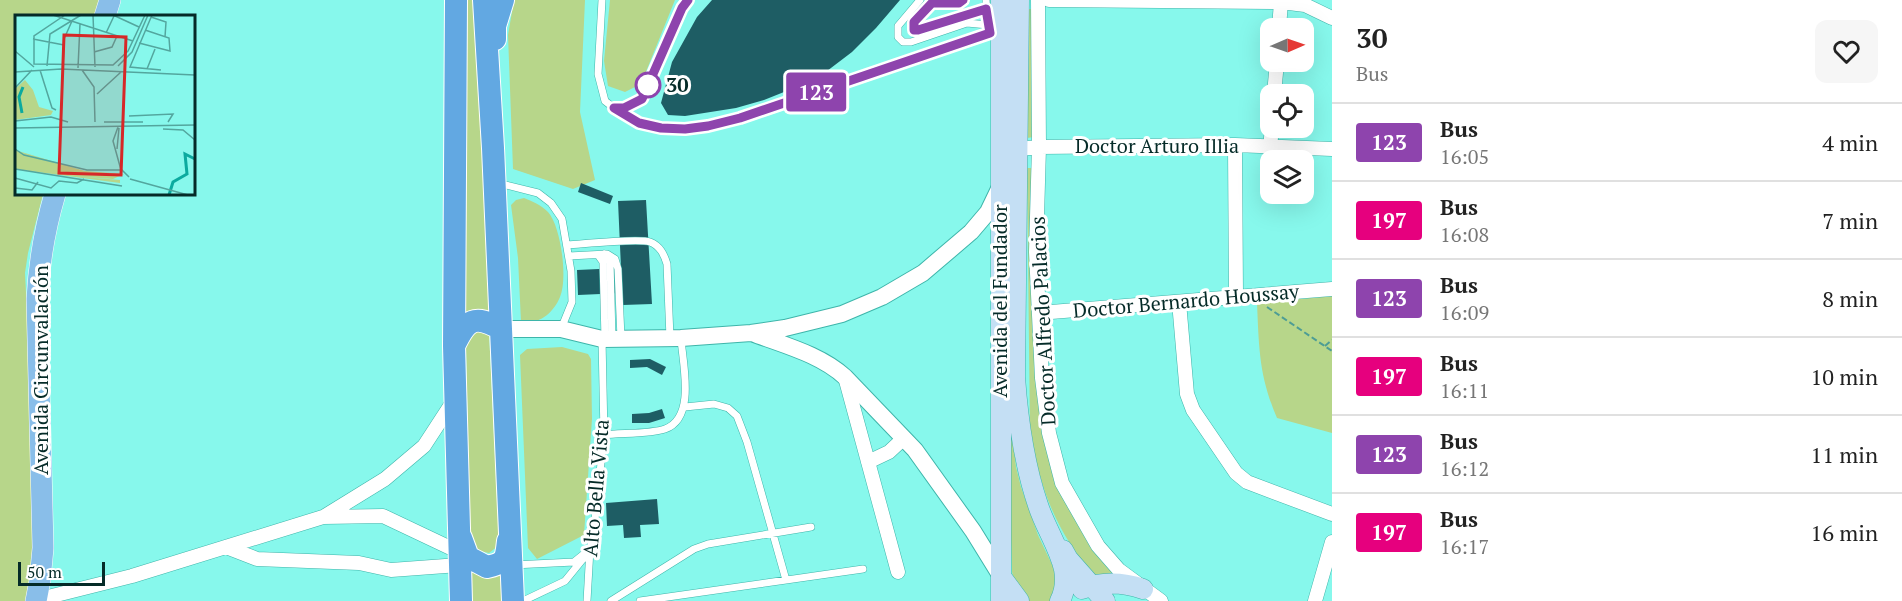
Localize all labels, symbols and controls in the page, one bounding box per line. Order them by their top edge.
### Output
inset map [15,15,195,195]
north arrow [1260,18,1314,72]
map controls [1260,18,1314,204]
text: 30 [1356,19,1388,56]
button: heart [1815,20,1878,83]
text: Bus [1356,60,1388,87]
place label: 30 [666,71,689,98]
marker: 30 [635,72,661,98]
line badge: 123 [782,72,850,112]
text: 123 [798,78,834,106]
button: locate [1260,84,1314,138]
text: Bus [1440,114,1478,143]
text: 123 [1371,128,1407,156]
text: 4 min [1822,128,1878,157]
street label: Doctor Arturo Illia [1075,132,1239,159]
text: 16:05 [1440,143,1489,170]
button: layers [1260,150,1314,204]
text: Bus [1440,192,1478,221]
street label: Avenida del Fundador [986,204,1013,398]
text: 197 [1371,206,1407,234]
text: 7 min [1822,206,1878,235]
street label: Doctor Alfredo Palacios [1024,216,1061,426]
text: 16:08 [1440,221,1489,248]
street label: Avenida Circunvalación [27,265,54,475]
text: Bus [1440,270,1478,299]
street label: Doctor Bernardo Houssay [1072,277,1301,324]
text: 123 [1371,284,1407,312]
text: 8 min [1822,284,1878,313]
text: 16:09 [1440,299,1489,326]
text: Bus [1440,348,1478,377]
text: 197 [1371,362,1407,390]
text: 10 min [1811,362,1878,391]
text: 16:11 [1440,377,1489,404]
street label: Alto Bella Vista [576,418,615,558]
text: Bus [1440,426,1478,455]
text: 123 [1371,440,1407,468]
text: 11 min [1811,440,1878,469]
text: 16:12 [1440,455,1489,482]
text: Bus [1440,504,1478,533]
text: 197 [1371,518,1407,546]
text: 16 min [1811,518,1878,547]
text: 16:17 [1440,533,1489,560]
scale bar [18,559,105,586]
text: 50 m [27,561,62,583]

